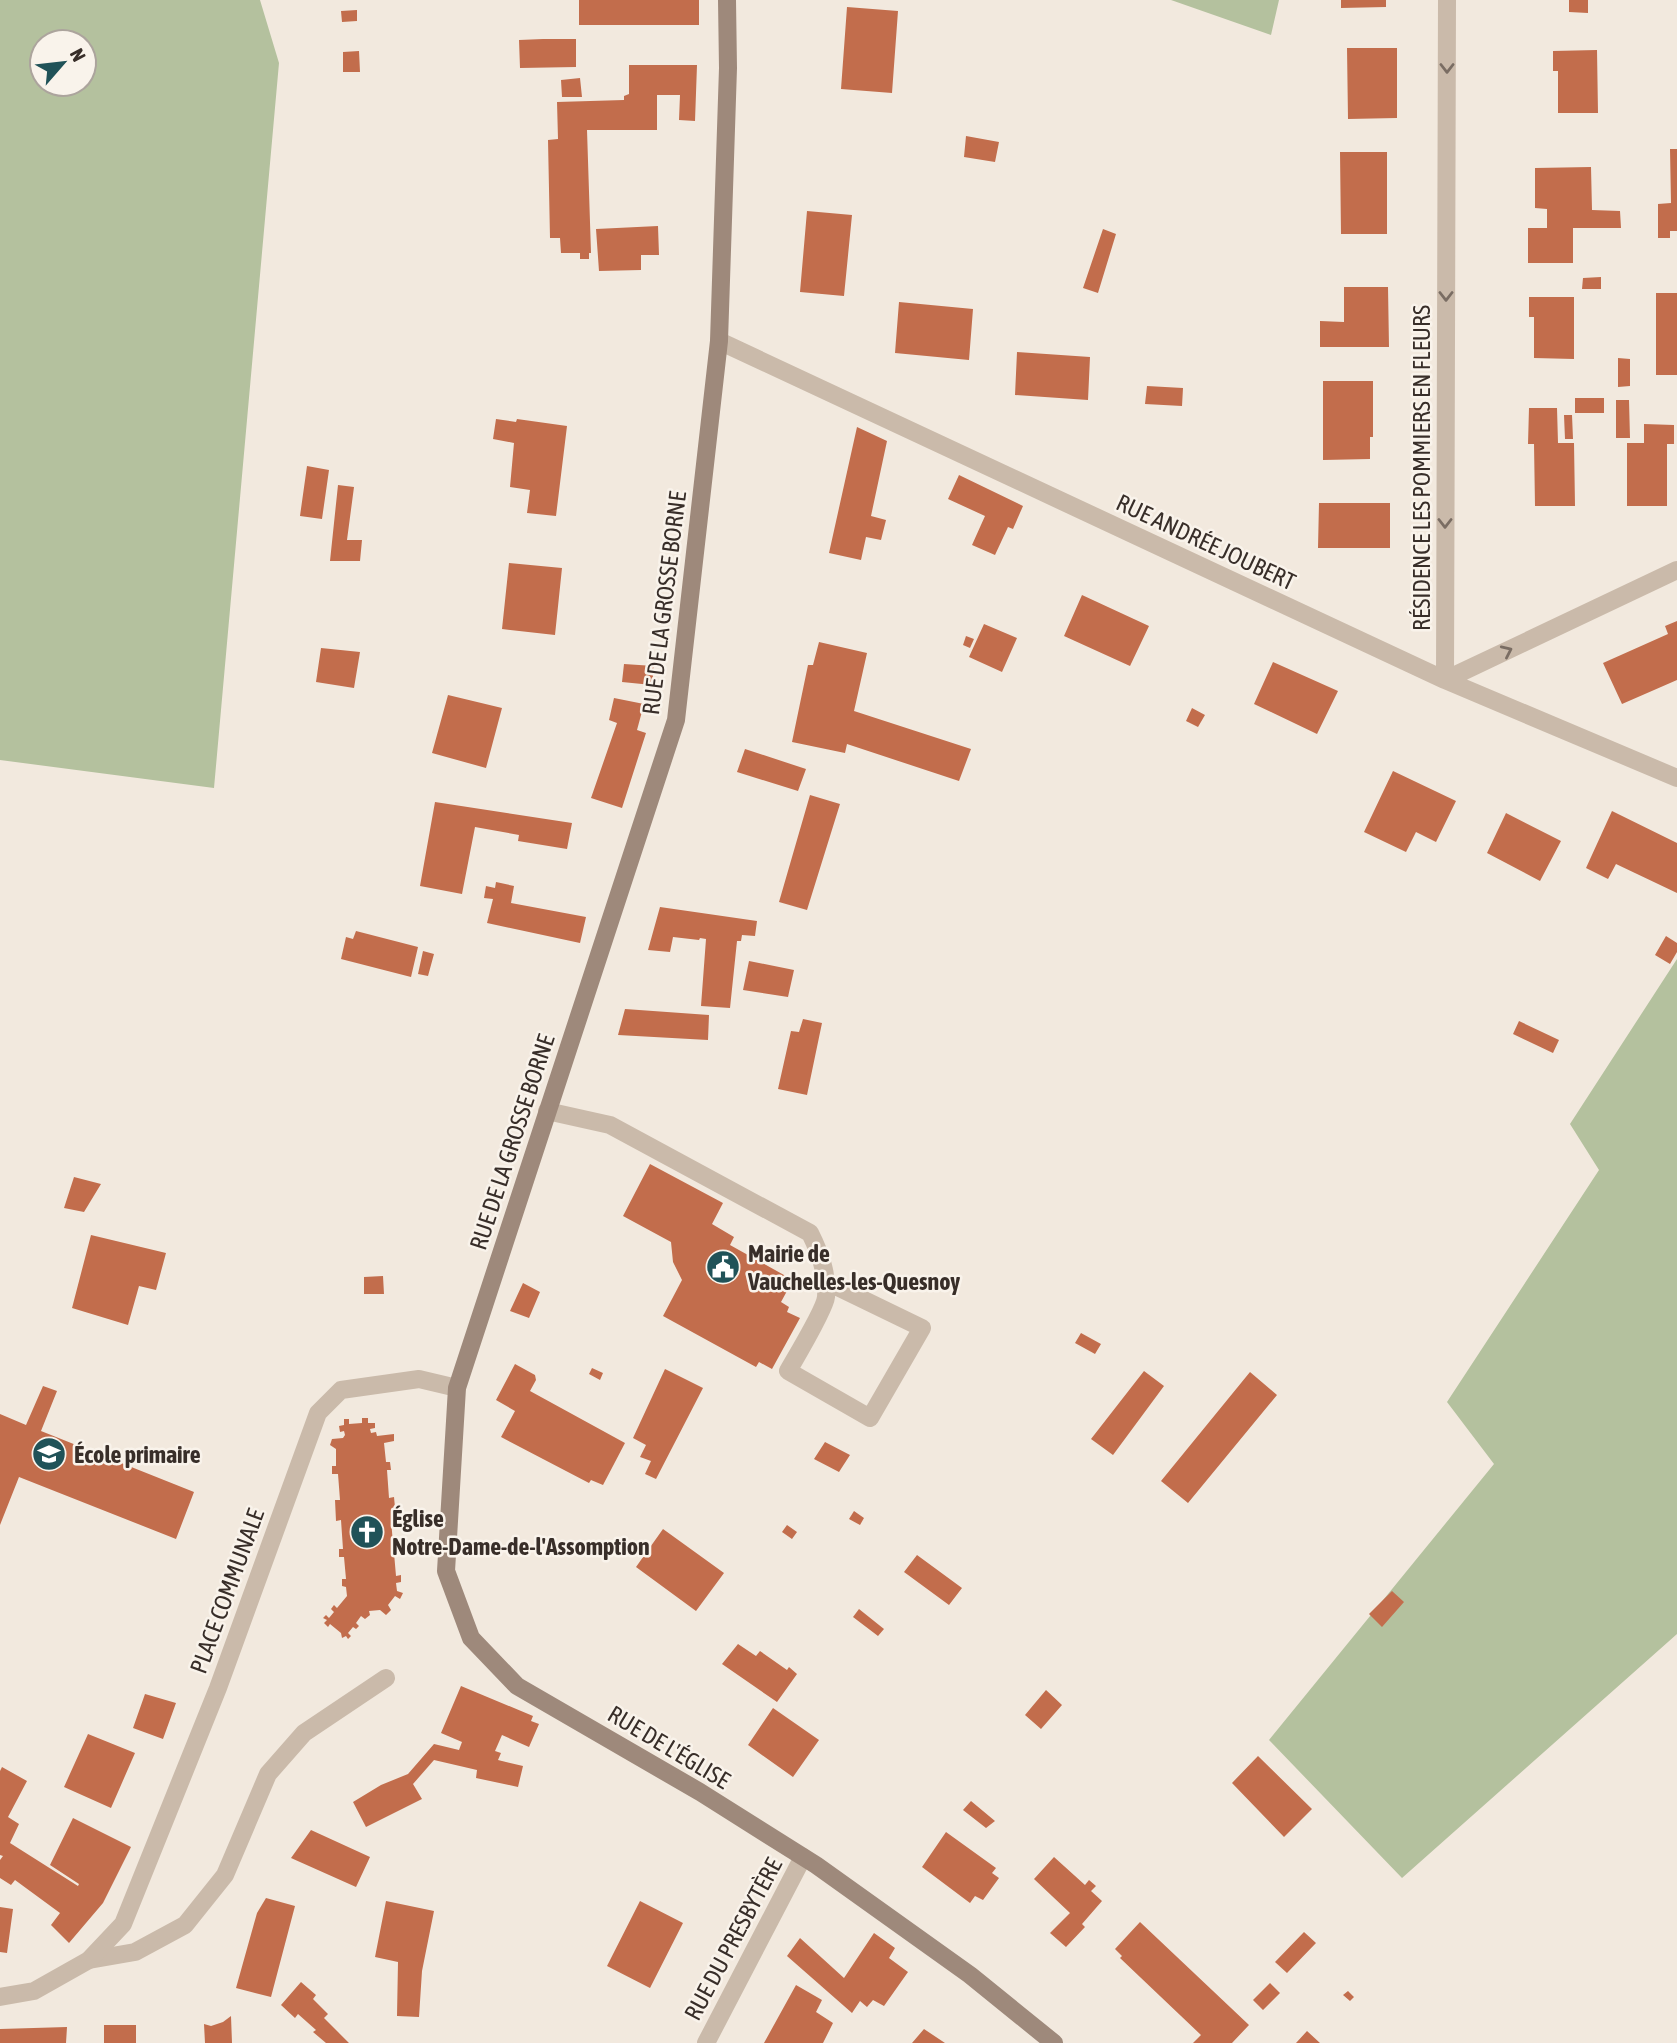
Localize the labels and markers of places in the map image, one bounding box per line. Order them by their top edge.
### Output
place label: Mairie de Vauchelles-les-Quesnoy [747,1240,960,1295]
public building icon: Mairie de Vauchelles-les-Quesnoy [704,1248,742,1286]
school or university icon: École primaire [30,1435,68,1473]
place label: École primaire [74,1441,201,1468]
place label: Église Notre-Dame-de-l'Assomption [392,1505,650,1560]
church icon: Église Notre-Dame-de-l'Assomption [348,1513,386,1551]

